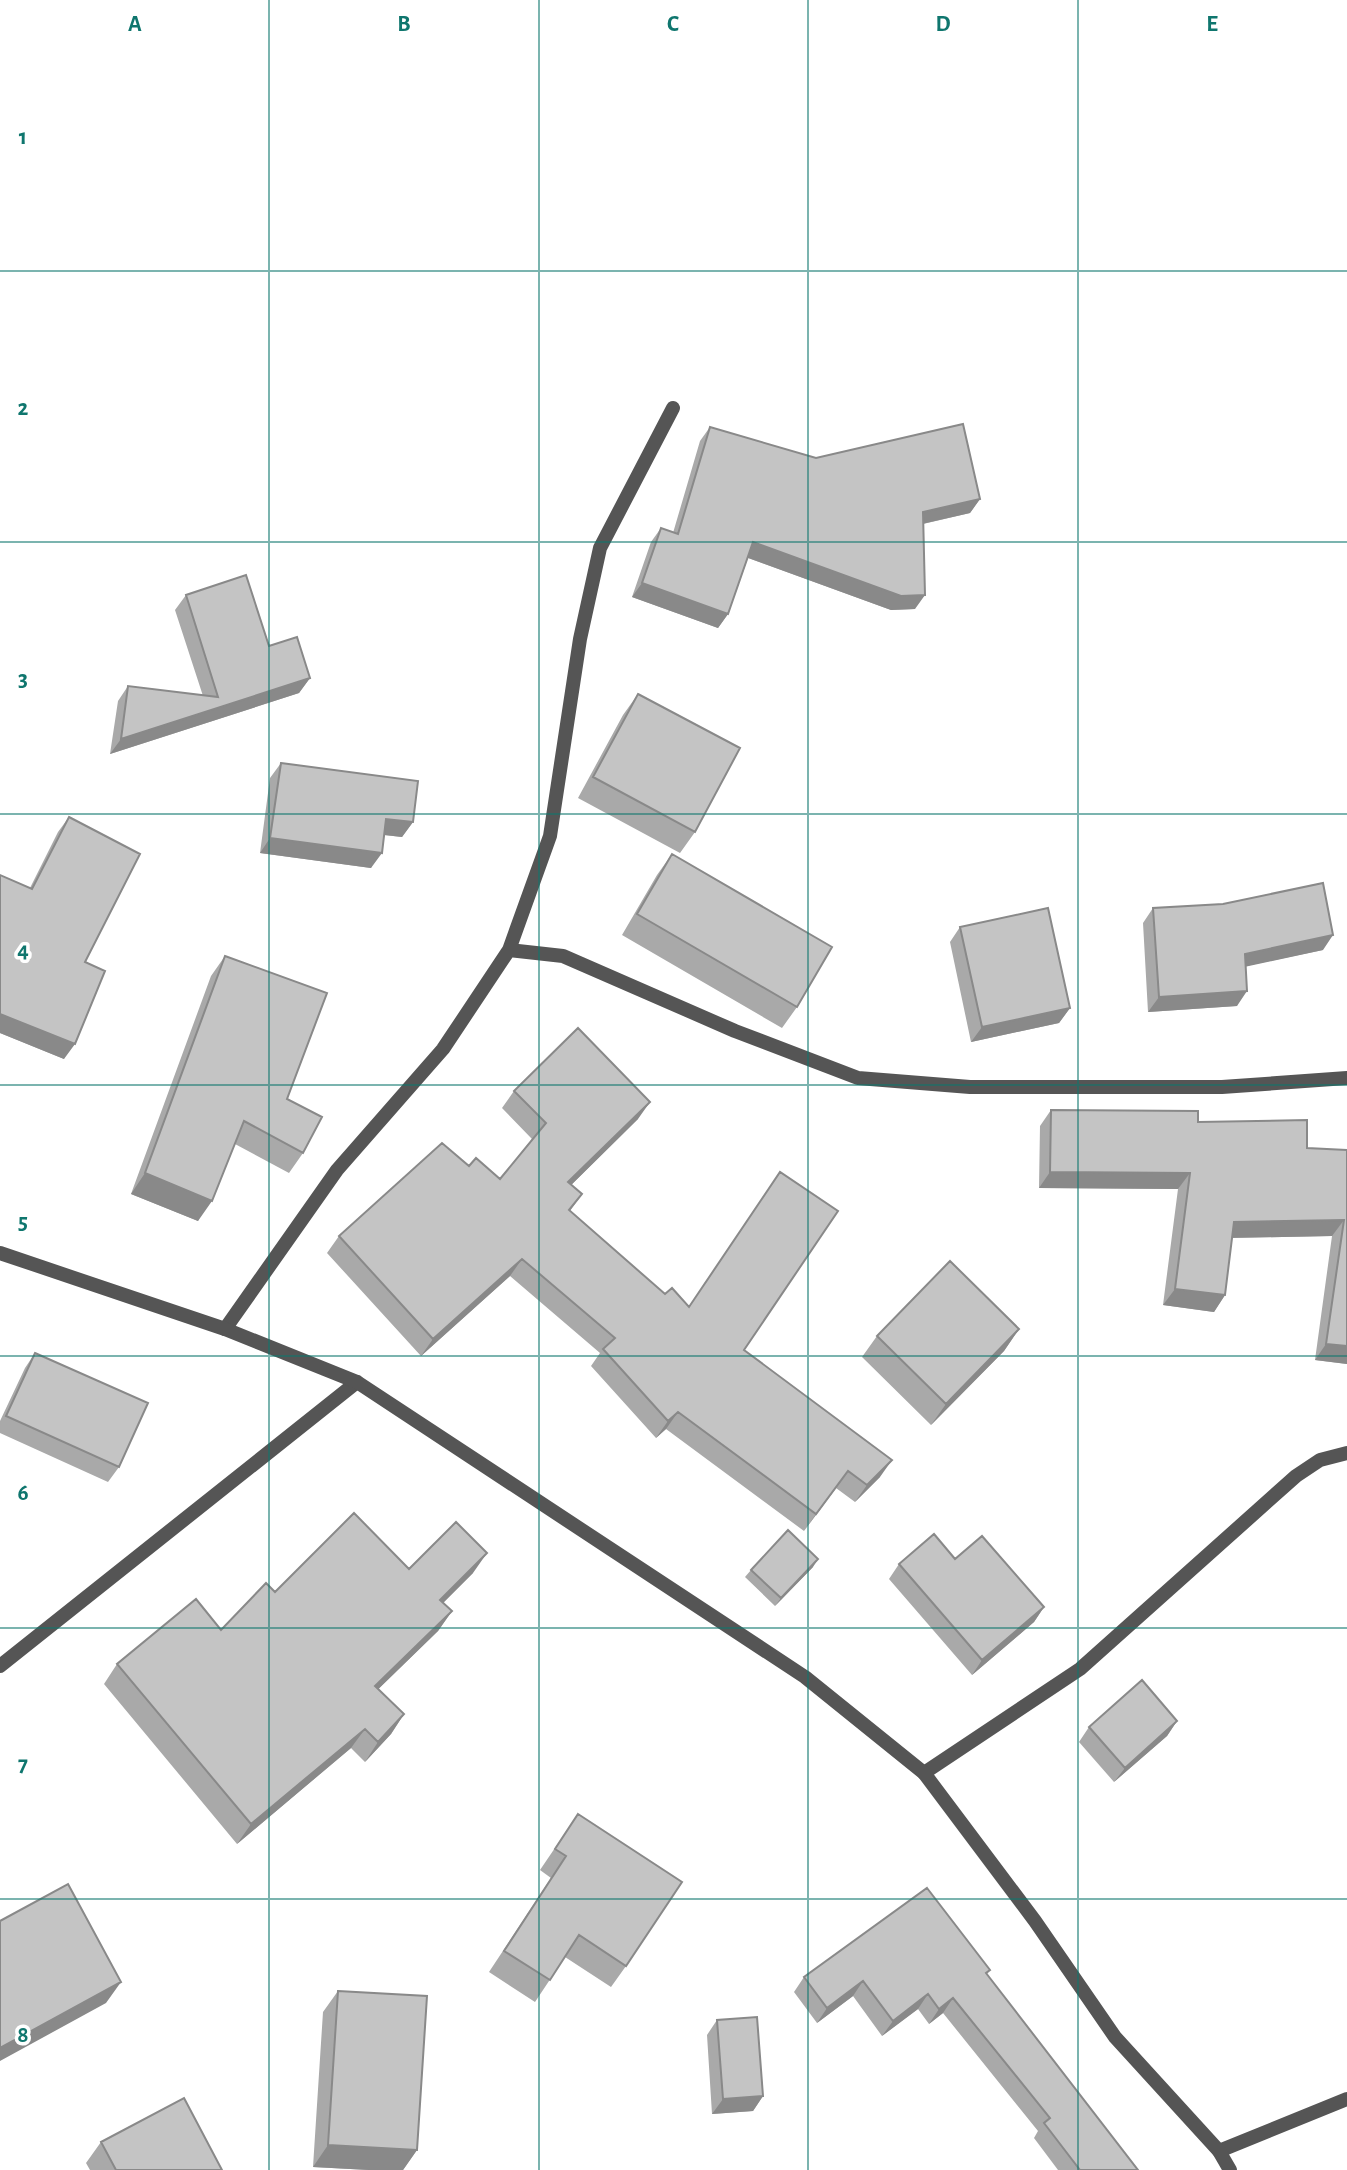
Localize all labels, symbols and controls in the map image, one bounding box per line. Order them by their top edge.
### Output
text: A [128,13,142,36]
text: B [397,13,411,36]
text: C [667,13,679,36]
text: D [935,13,951,36]
text: E [1206,13,1218,36]
text: 1 [19,126,27,149]
text: 2 [18,397,29,420]
text: 3 [18,668,28,691]
text: 4 [17,939,29,962]
text: 5 [18,1211,28,1234]
text: 6 [17,1482,29,1505]
text: 7 [18,1753,28,1776]
text: 8 [17,2024,29,2047]

